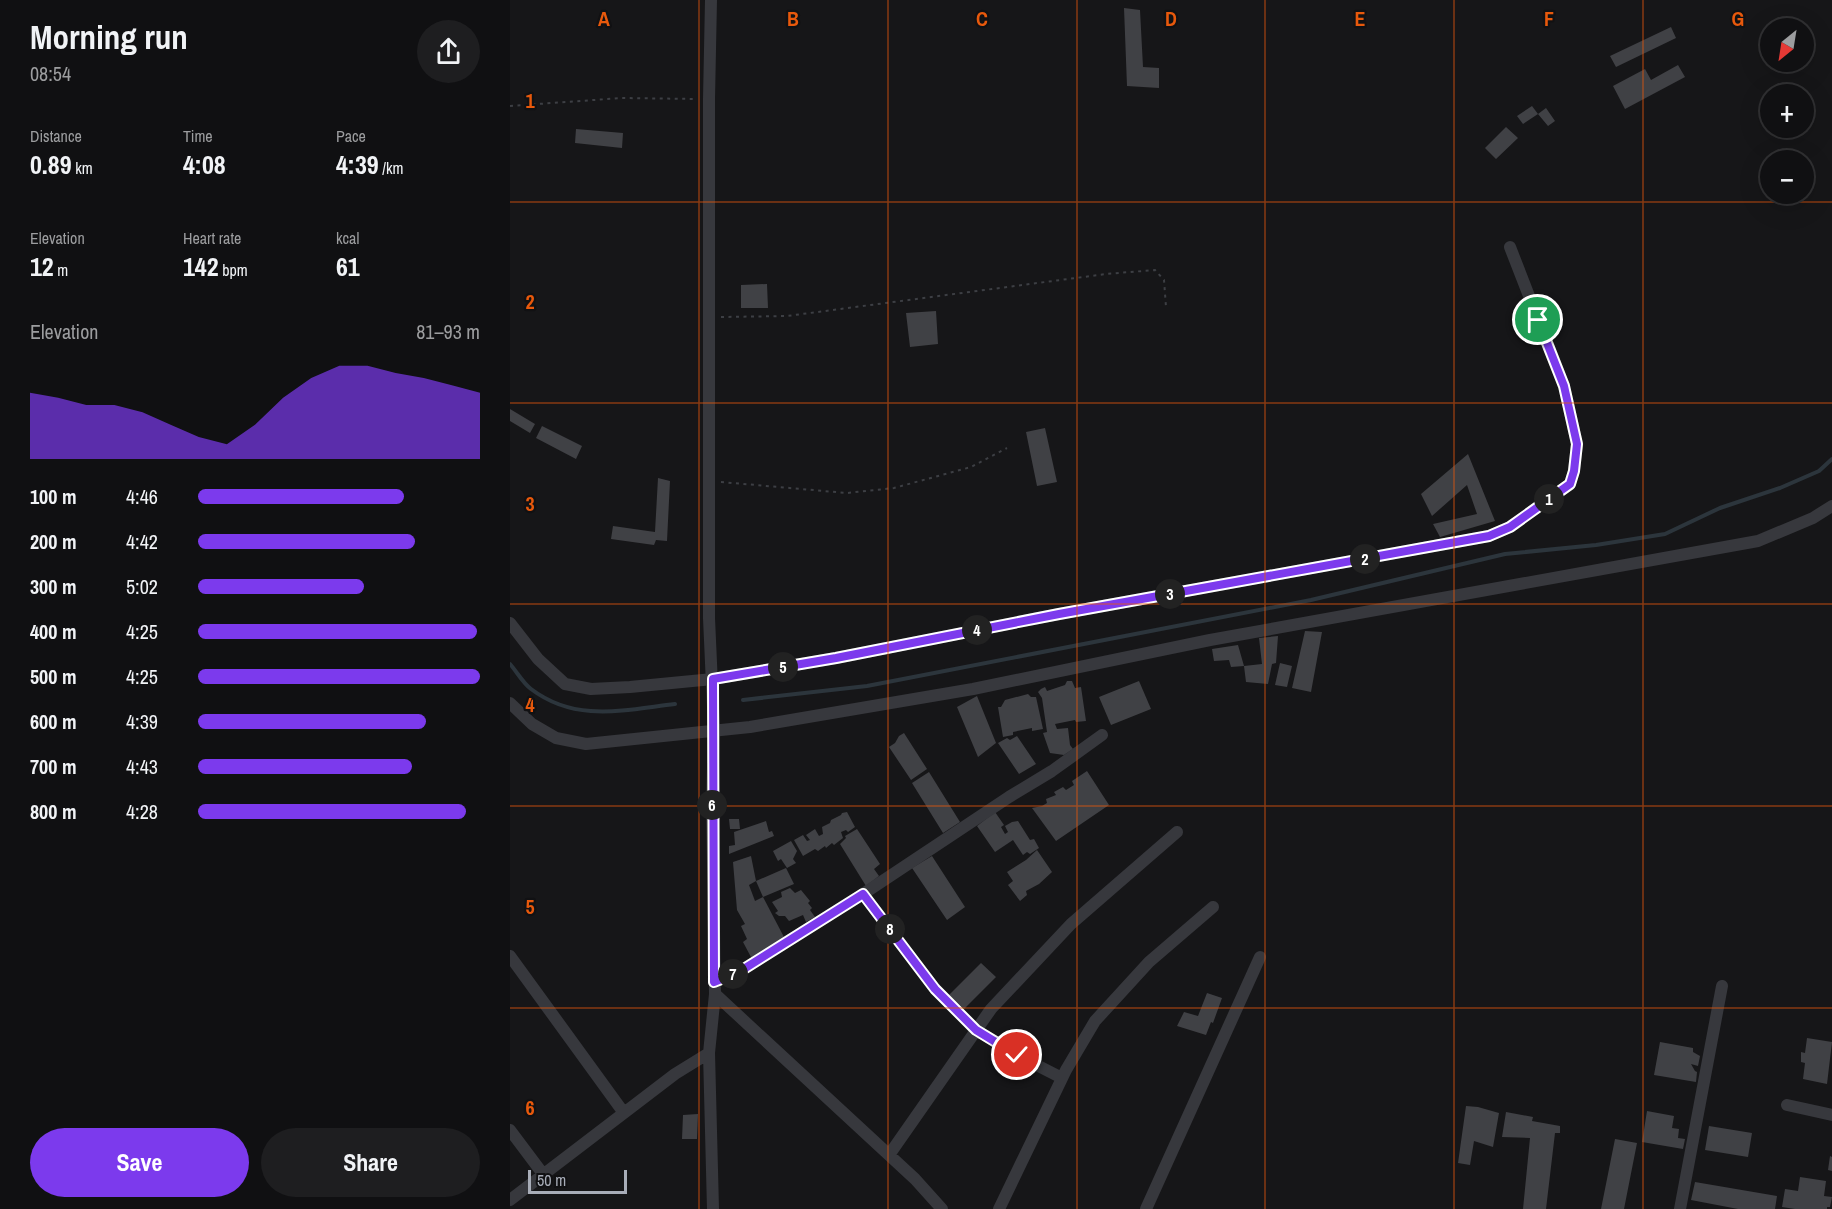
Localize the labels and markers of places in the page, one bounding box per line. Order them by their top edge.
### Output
pin [1512,294,1563,345]
pin: 1 [1534,484,1564,514]
pin: 2 [1350,544,1380,574]
pin: 3 [1155,579,1185,609]
pin: 4 [962,615,992,645]
pin: 5 [768,652,798,682]
pin: 6 [697,790,727,820]
pin: 8 [875,914,905,944]
pin: 7 [718,959,748,989]
pin [991,1029,1042,1080]

